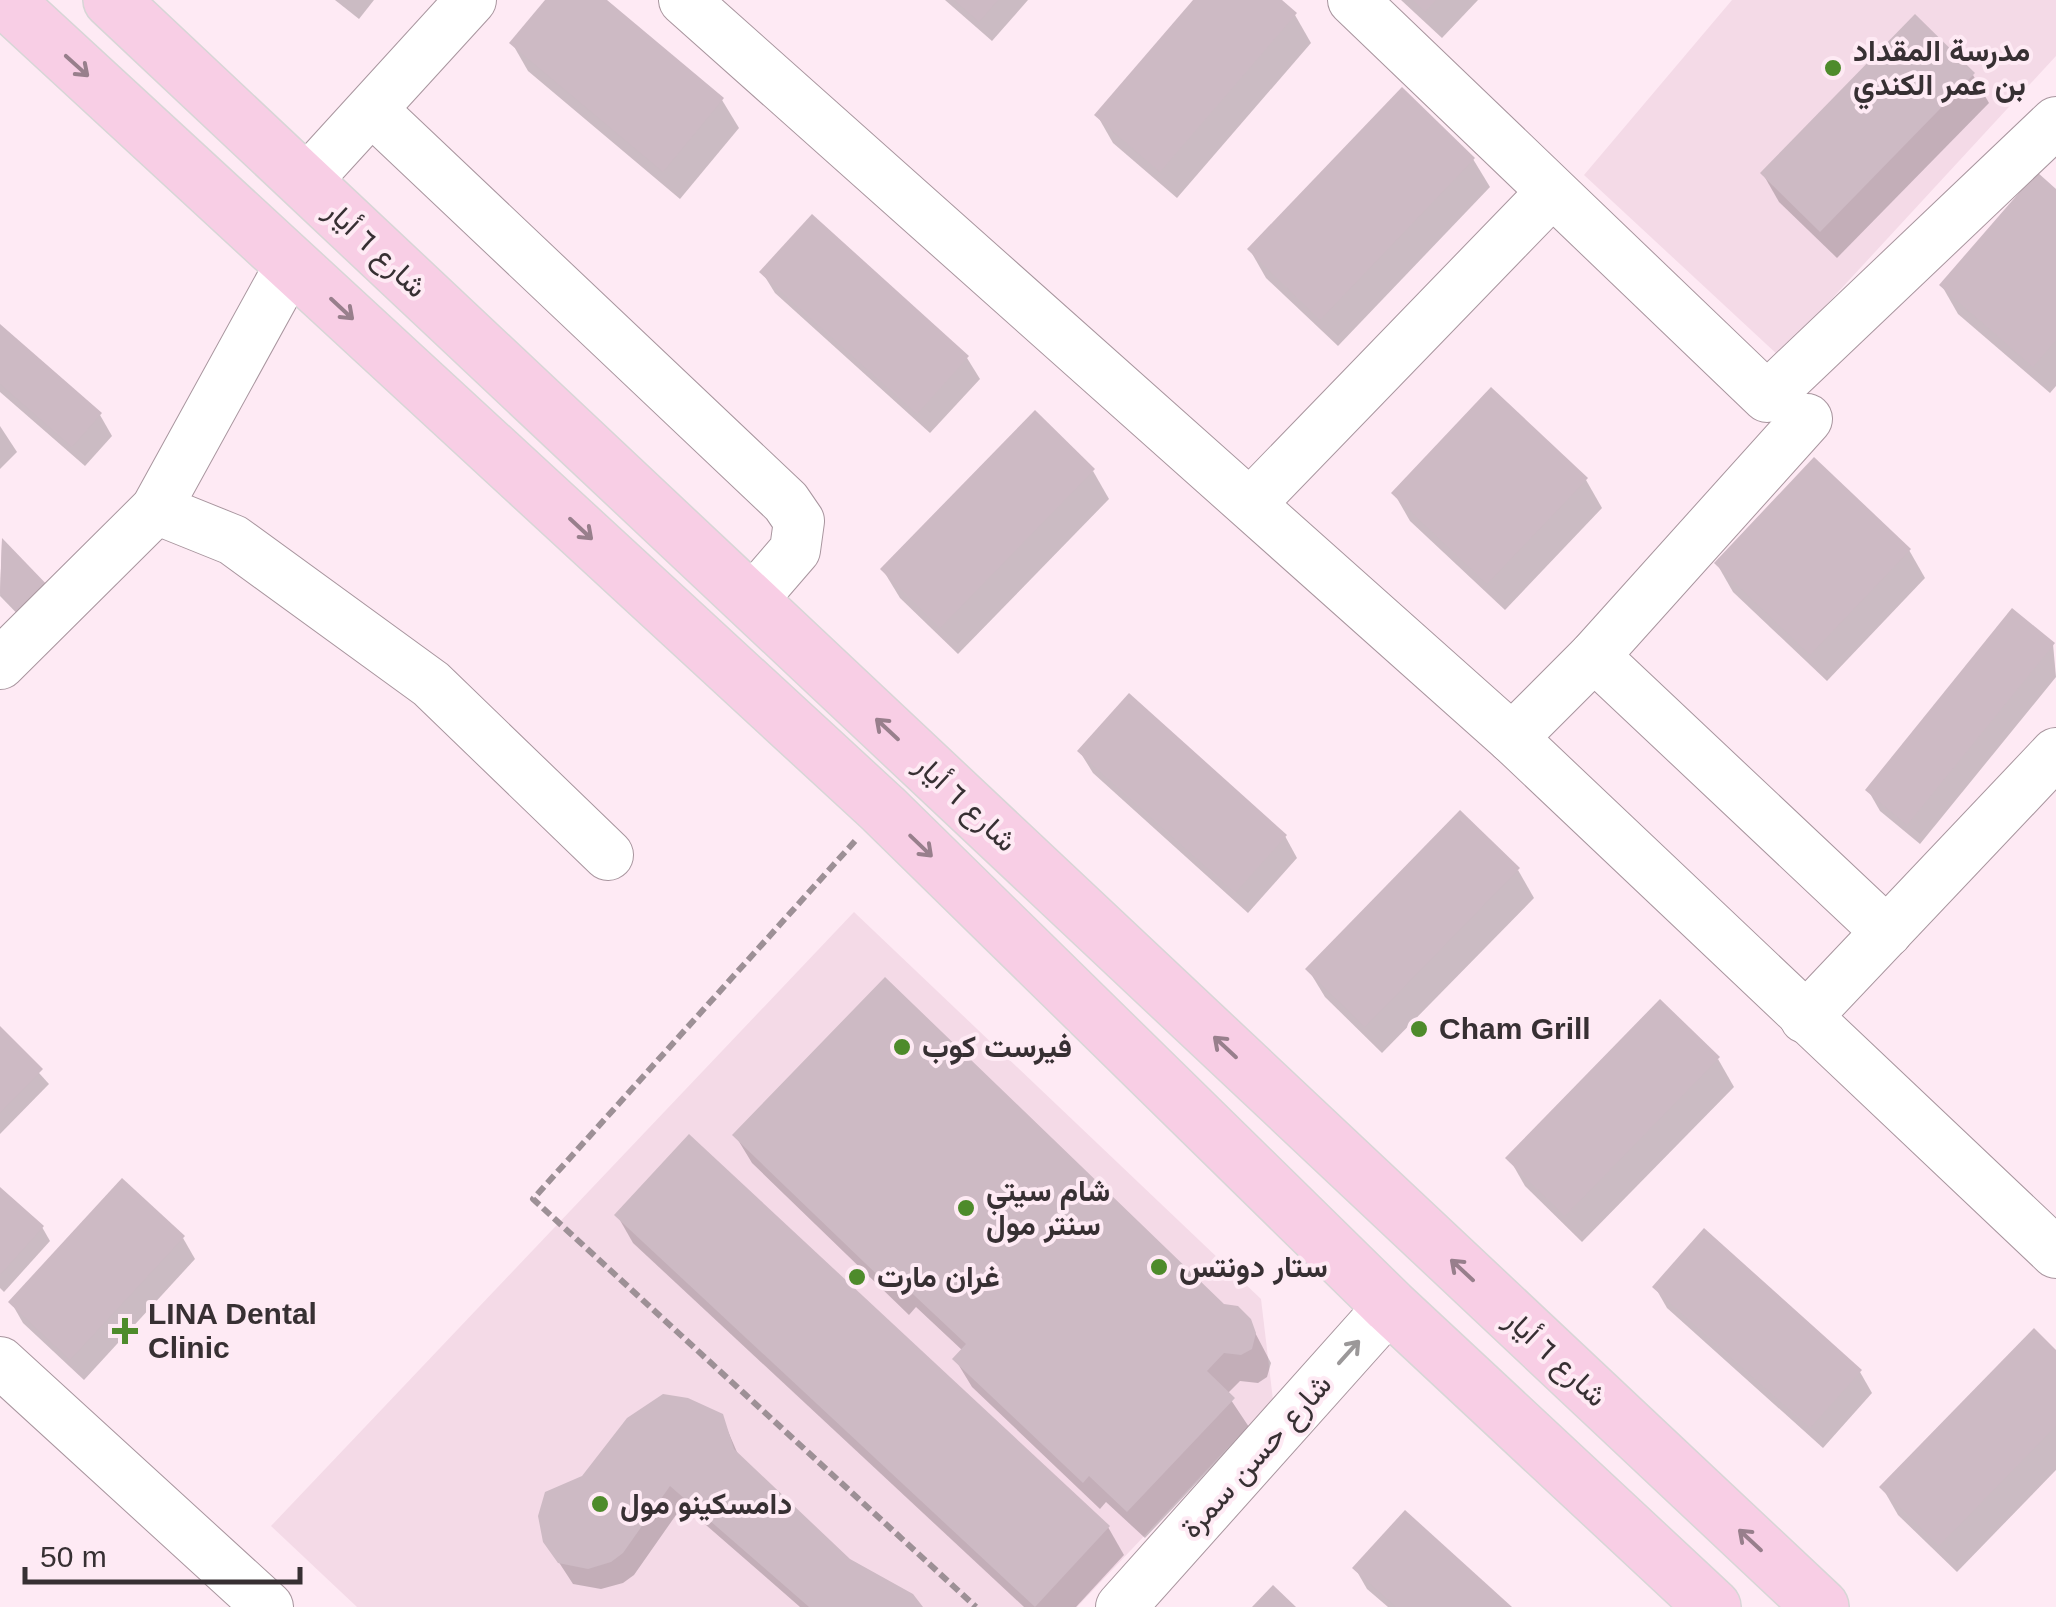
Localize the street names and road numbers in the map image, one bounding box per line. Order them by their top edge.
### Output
street label: شارع ٦ أيار [316,193,434,307]
street label: شارع ٦ أيار [906,747,1024,861]
street label: شارع ٦ أيار [1496,1302,1614,1416]
street label: شارع حسن سمرة [1174,1367,1340,1547]

